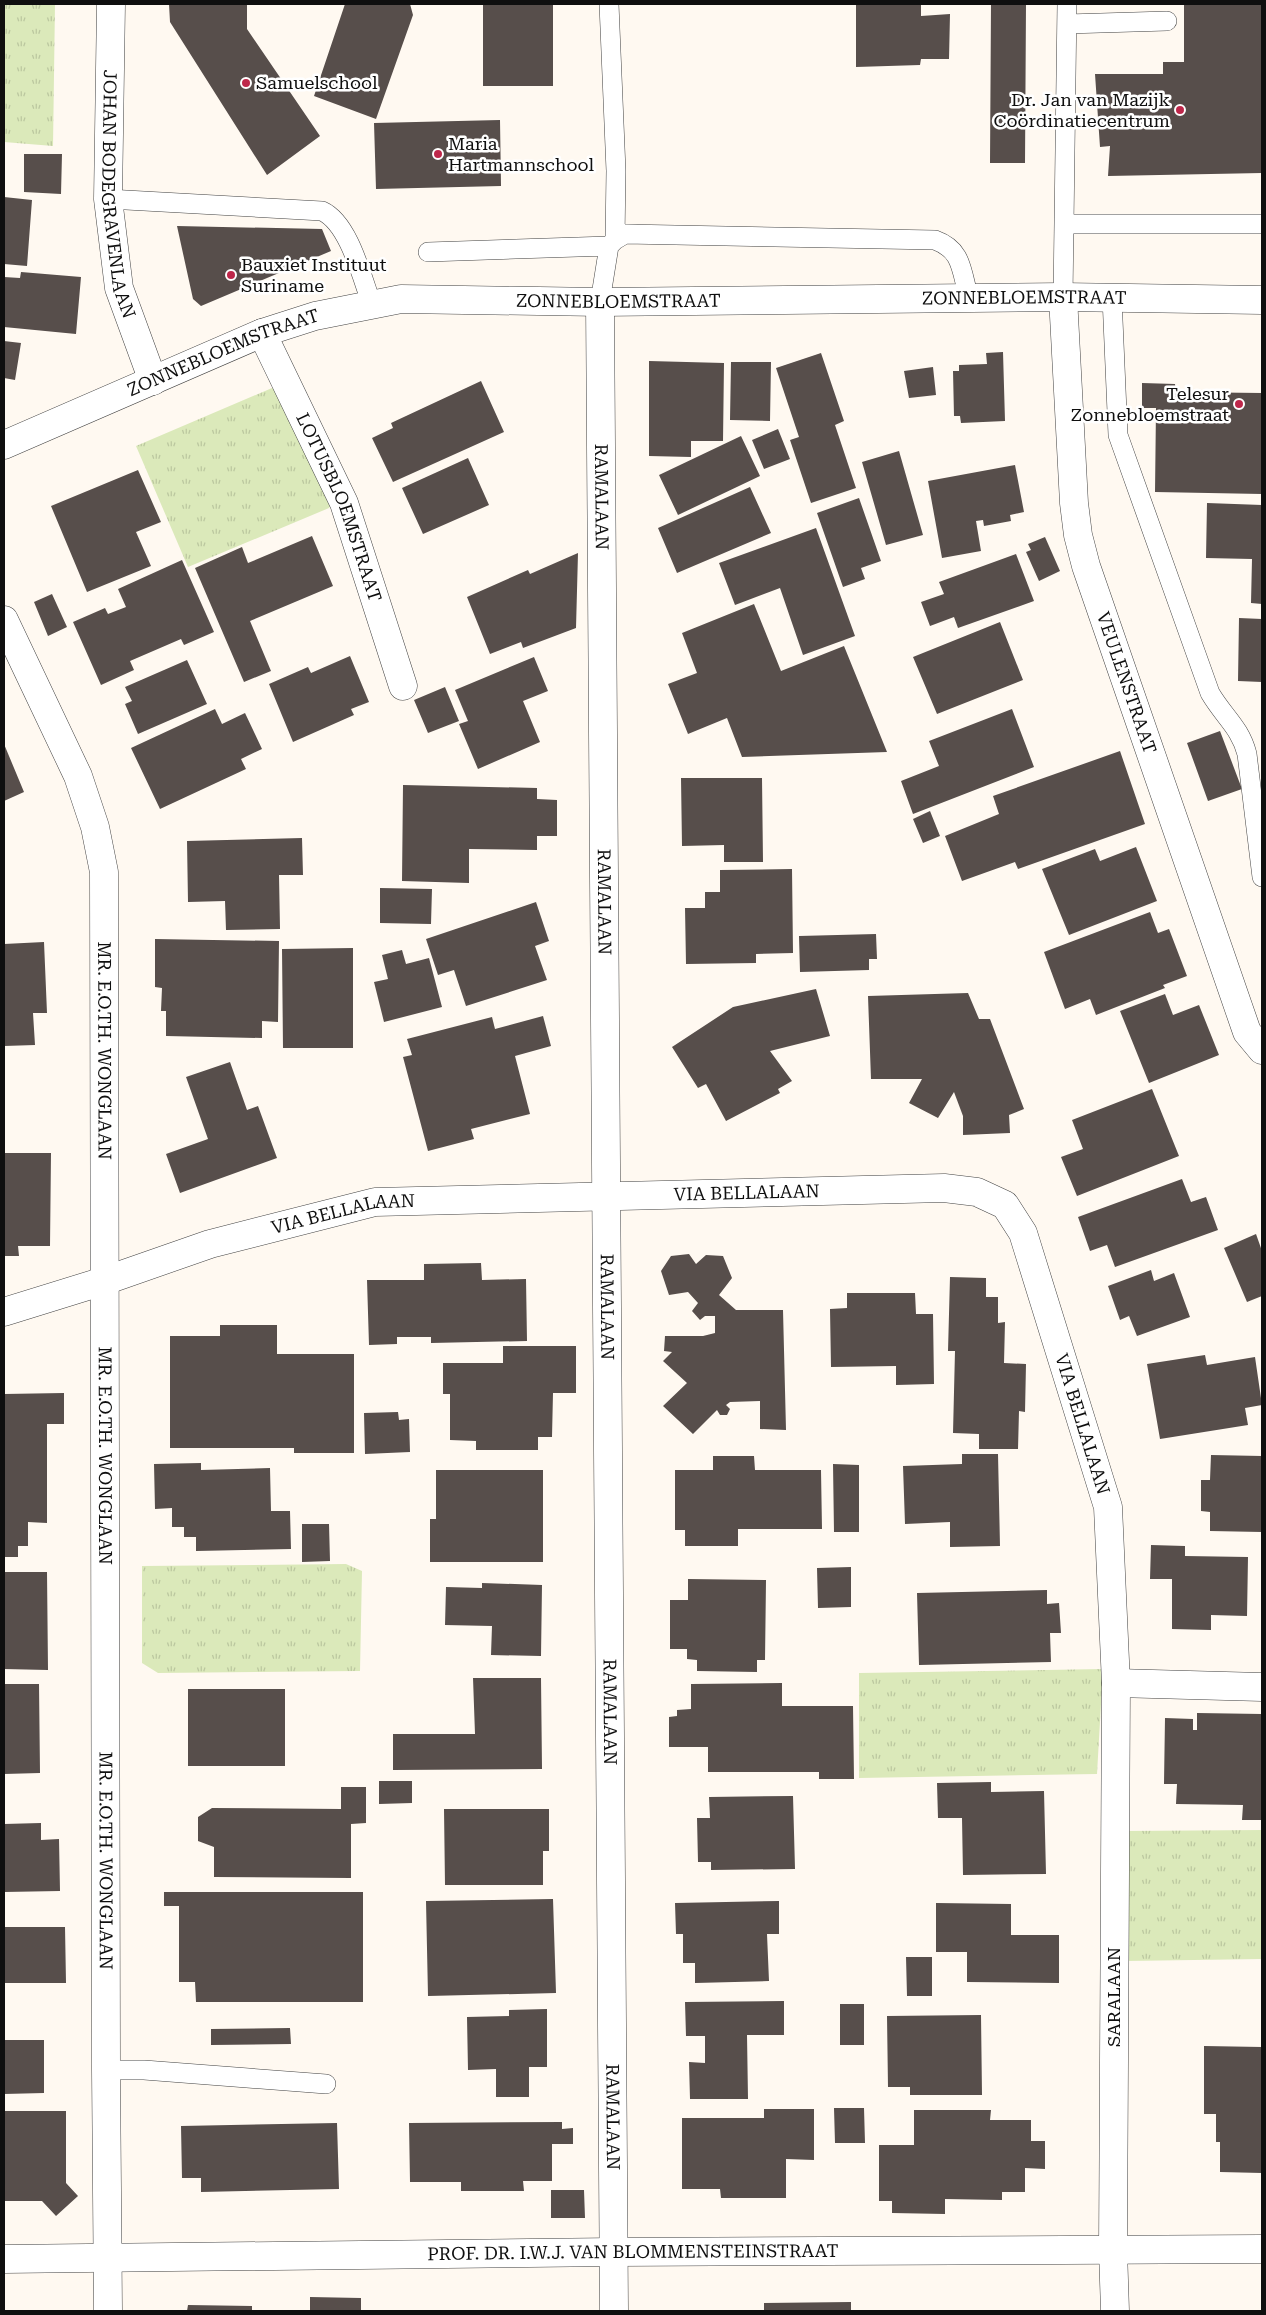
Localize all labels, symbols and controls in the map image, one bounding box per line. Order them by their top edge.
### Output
street label: JOHAN BODEGRAVENLAAN [97,70,140,321]
place label: Samuelschool [256,72,378,93]
marker: Samuelschool [240,77,252,89]
place label: Dr. Jan van Mazijk Coördinatiecentrum [993,89,1170,131]
marker: Dr. Jan van Mazijk Coördinatiecentrum [1174,104,1186,116]
place label: Maria Hartmannschool [448,133,595,175]
marker: Maria Hartmannschool [432,148,444,160]
place label: Bauxiet Instituut Suriname [241,254,387,296]
marker: Bauxiet Instituut Suriname [225,269,237,281]
street label: ZONNEBLOEMSTRAAT [922,286,1127,309]
street label: ZONNEBLOEMSTRAAT [516,290,721,312]
street label: ZONNEBLOEMSTRAAT [124,304,321,400]
place label: Telesur Zonnebloemstraat [1071,383,1229,425]
marker: Telesur Zonnebloemstraat [1233,398,1245,410]
street label: LOTUSBLOEMSTRAAT [292,409,386,604]
street label: RAMALAAN [591,444,613,550]
street label: VEULENSTRAAT [1093,609,1161,756]
street label: RAMALAAN [594,849,616,955]
street label: MR. E.O.TH. WONGLAAN [94,941,115,1160]
street label: VIA BELLALAAN [673,1180,820,1205]
street label: VIA BELLALAAN [269,1190,415,1238]
street label: RAMALAAN [597,1254,618,1360]
street label: MR. E.O.TH. WONGLAAN [95,1346,116,1565]
street label: VIA BELLALAAN [1051,1351,1115,1497]
street label: RAMALAAN [599,1659,621,1765]
street label: MR. E.O.TH. WONGLAAN [95,1751,117,1970]
street label: SARALAAN [1103,1947,1124,2047]
street label: RAMALAAN [602,2064,624,2170]
street label: PROF. DR. I.W.J. VAN BLOMMENSTEINSTRAAT [427,2240,839,2264]

